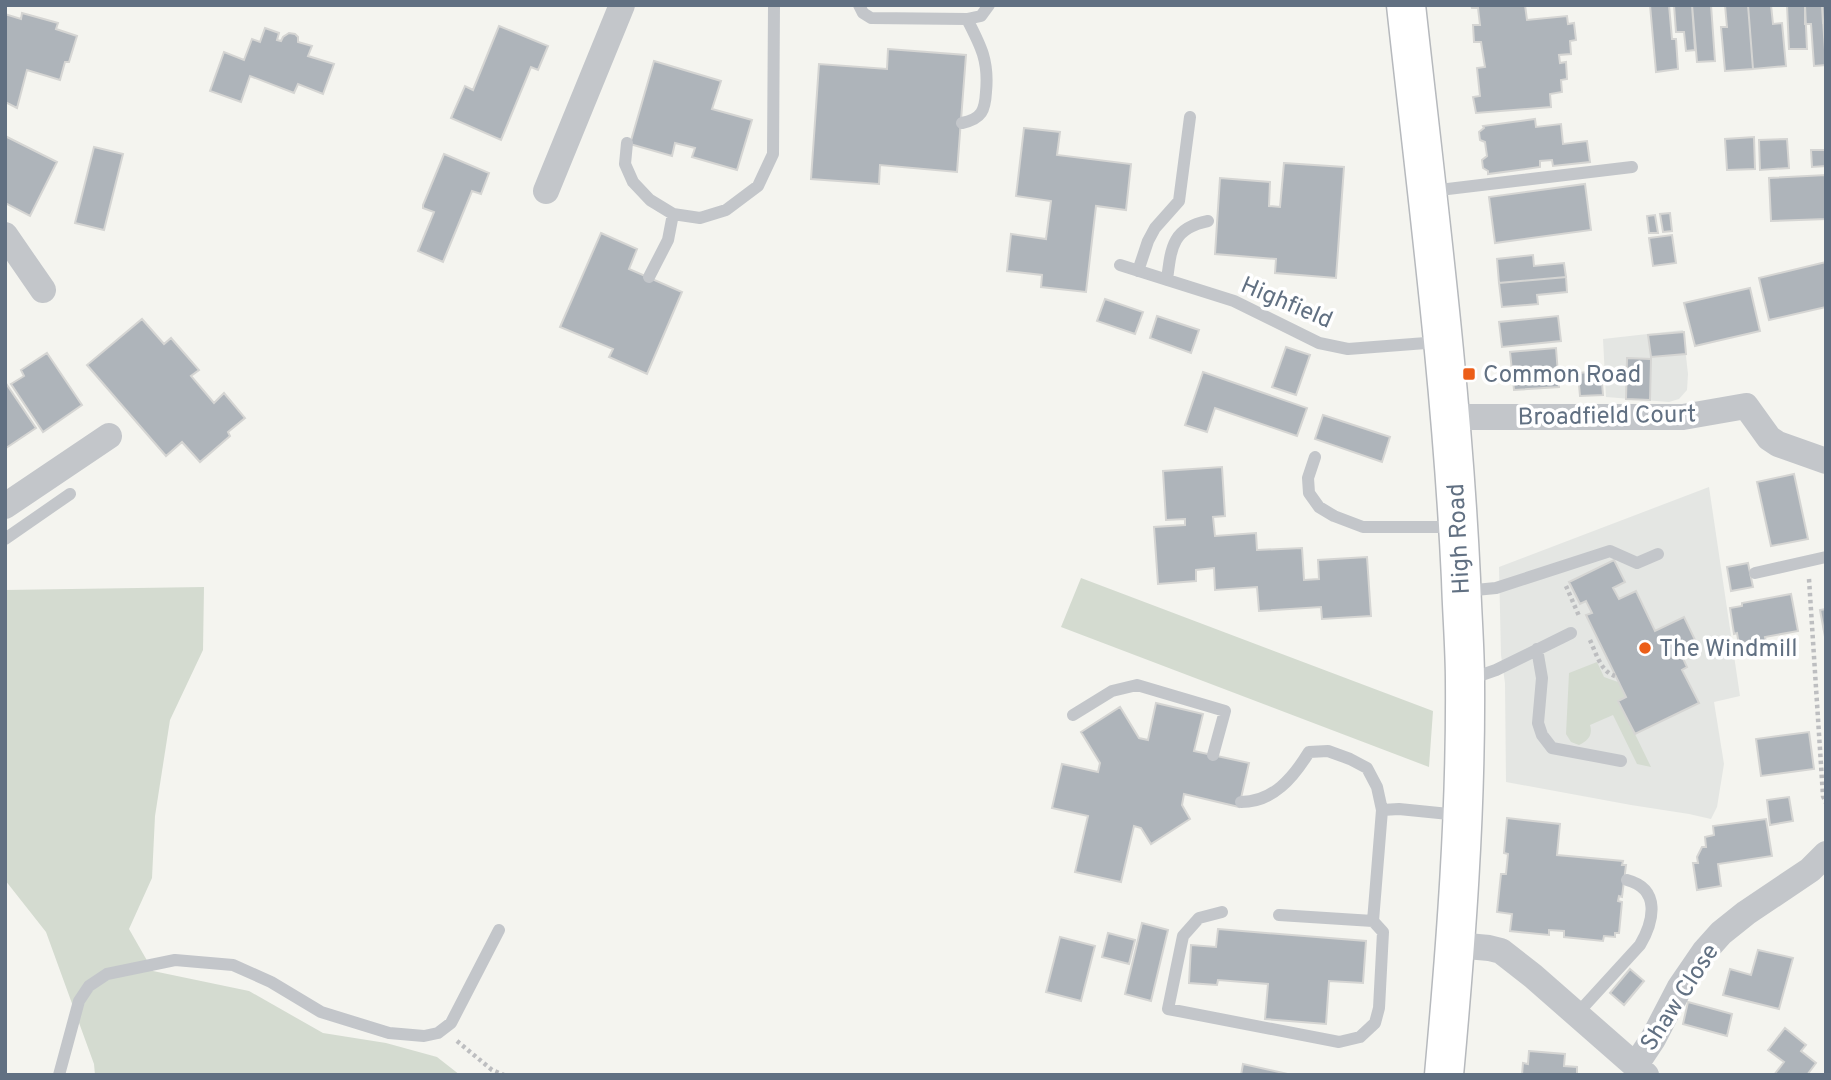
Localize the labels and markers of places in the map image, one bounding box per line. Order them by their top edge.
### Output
place label: Common Road [1483,361,1641,391]
marker: Common Road [1461,366,1477,382]
place label: The Windmill [1659,635,1798,665]
marker: The Windmill [1637,640,1653,656]

